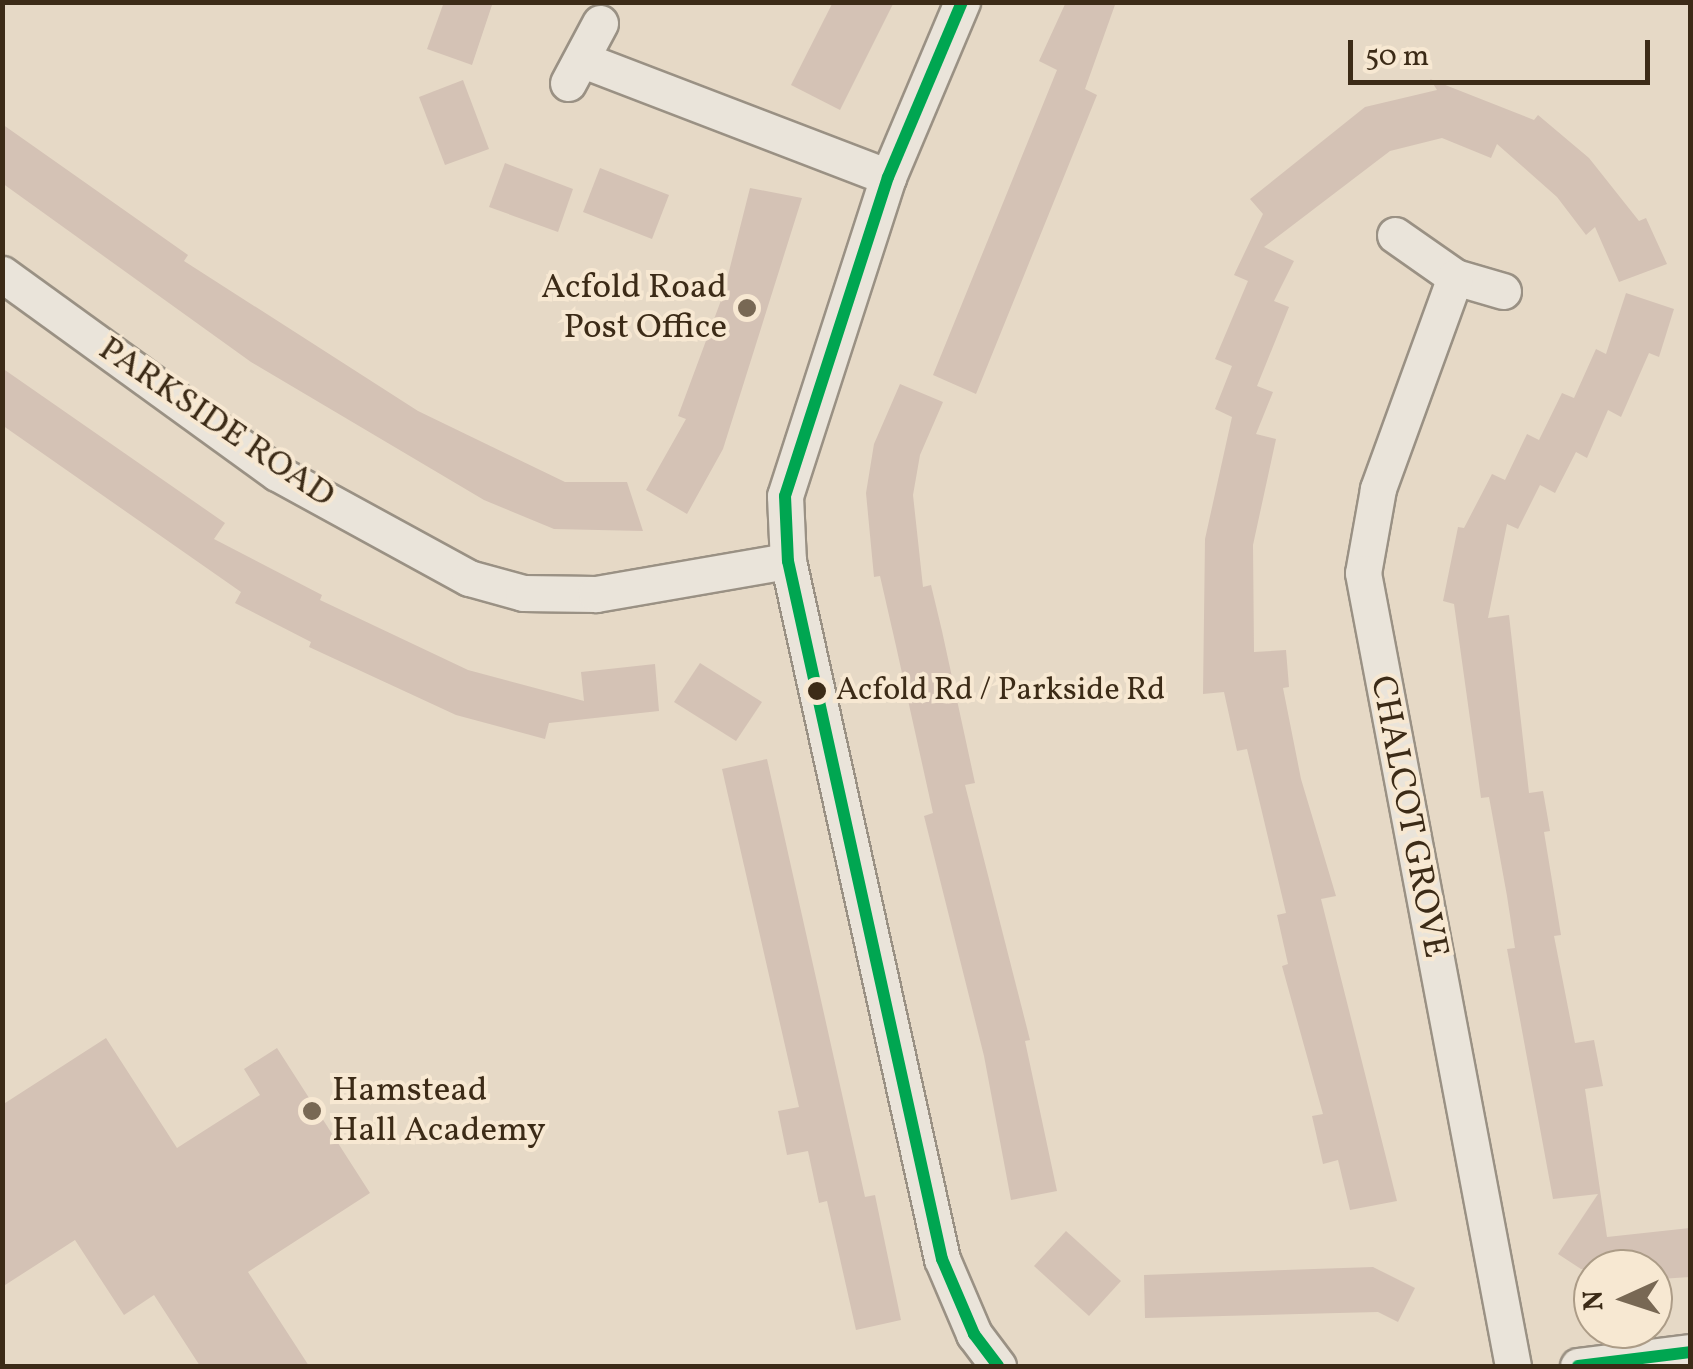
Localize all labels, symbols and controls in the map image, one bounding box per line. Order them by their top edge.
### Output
scale bar [1353,20,1656,82]
text: 50 m [1365,36,1429,78]
place label: Acfold Road Post Office [541,267,727,349]
marker: Acfold Road Post Office [736,297,758,319]
street label: PARKSIDE ROAD [90,329,342,517]
place label: Acfold Rd / Parkside Rd [836,672,1165,710]
street label: CHALCOT GROVE [1360,672,1456,962]
marker: Acfold Rd / Parkside Rd [807,681,827,701]
place label: Hamstead Hall Academy [332,1070,546,1152]
marker: Hamstead Hall Academy [301,1100,323,1122]
north arrow [1573,1249,1673,1349]
text: N [1575,1289,1615,1312]

